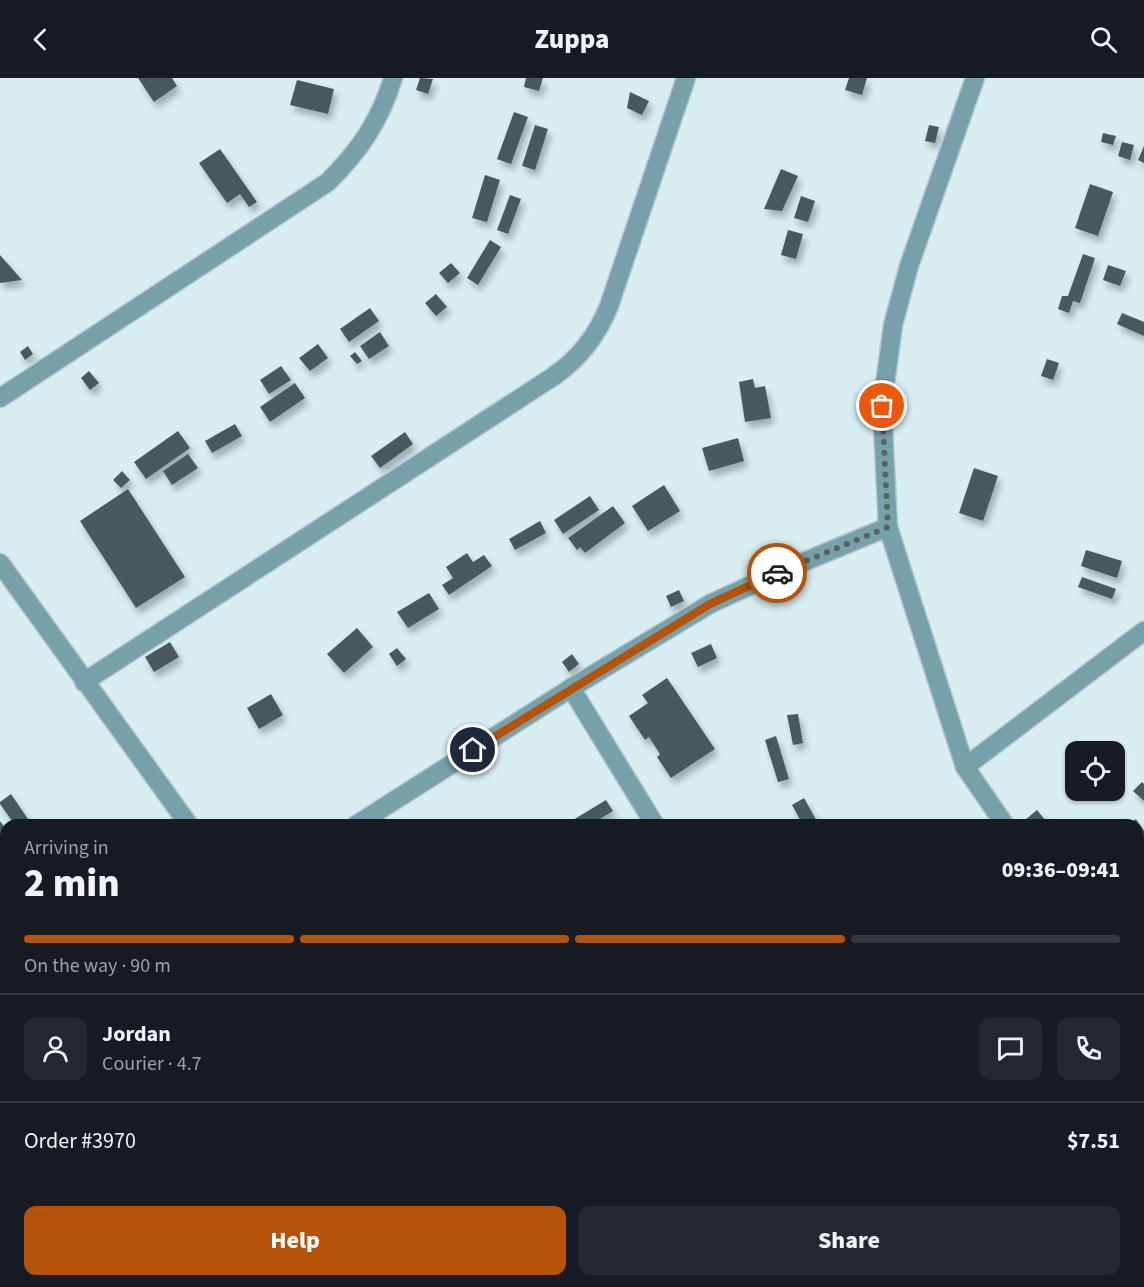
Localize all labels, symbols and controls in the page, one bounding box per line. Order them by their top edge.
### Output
text: Zuppa [535,20,609,59]
icon: back [24,23,57,56]
icon: search [1087,23,1120,56]
pin [856,380,907,431]
icon: bag [865,389,898,422]
courier [747,543,807,603]
icon: car [761,557,794,590]
pin [447,724,498,775]
icon: home [456,733,489,766]
map controls [1065,741,1125,801]
button: locate [1065,741,1125,801]
text: Arriving in [24,834,109,862]
text: 09:36–09:41 [1002,854,1120,886]
text: 2 min [24,856,120,912]
text: On the way · 90 m [24,952,171,980]
button: person [24,1017,87,1080]
button: chat [979,1017,1042,1080]
button: phone [1057,1017,1120,1080]
text: Jordan [102,1018,171,1050]
text: Courier · 4.7 [102,1050,202,1078]
text: Order #3970 [24,1125,136,1157]
text: $7.51 [1067,1125,1120,1157]
button: Help [24,1206,566,1275]
button: Share [578,1206,1120,1275]

